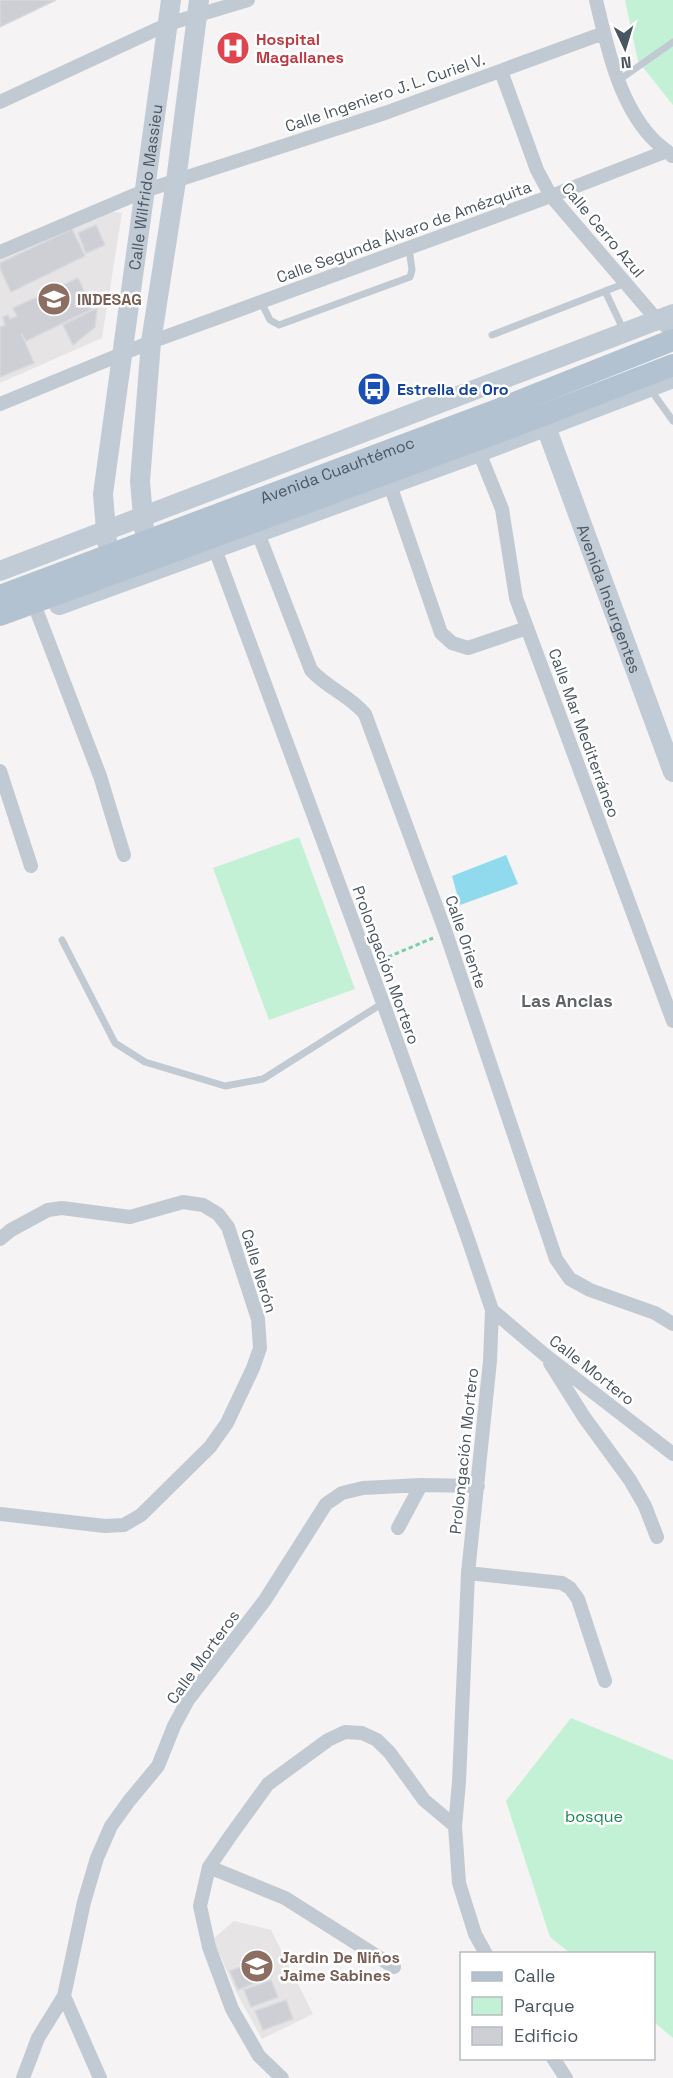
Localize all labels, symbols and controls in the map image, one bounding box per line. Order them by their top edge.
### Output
north arrow [595,18,655,78]
place label: Hospital Magallanes [256,29,344,68]
hospital icon: Hospital Magallanes [215,30,251,66]
street label: Calle Ingeniero J. L. Curiel V. [282,49,488,137]
text: N [620,52,632,73]
street label: Calle Wilfrido Massieu [123,103,167,271]
street label: Calle Segunda Álvaro de Amézquita [274,176,534,288]
street label: Calle Cerro Azul [557,178,649,282]
school or university icon: INDESAG [36,281,72,317]
place label: INDESAG [77,289,142,310]
bus stop icon: Estrella de Oro [356,371,392,407]
place label: Estrella de Oro [397,379,509,400]
street label: Avenida Cuauhtémoc [257,431,417,508]
street label: Avenida Insurgentes [572,521,646,676]
street label: Calle Mar Mediterráneo [544,646,624,820]
street label: Prolongación Mortero [348,883,424,1047]
street label: Calle Oriente [440,893,492,991]
district label: Las Anclas [521,989,613,1012]
street label: Calle Nerón [236,1227,282,1315]
street label: Calle Mortero [545,1330,639,1410]
street label: Prolongación Mortero [445,1367,483,1535]
street label: Calle Morteros [162,1606,244,1708]
park label: bosque [565,1806,623,1827]
place label: Jardin De Niños Jaime Sabines [280,1947,400,1986]
school or university icon: Jardin De Niños Jaime Sabines [239,1948,275,1984]
legend [460,1952,655,2060]
text: Calle [514,1964,555,1987]
text: Parque [514,1994,575,2017]
text: Edificio [514,2024,578,2047]

